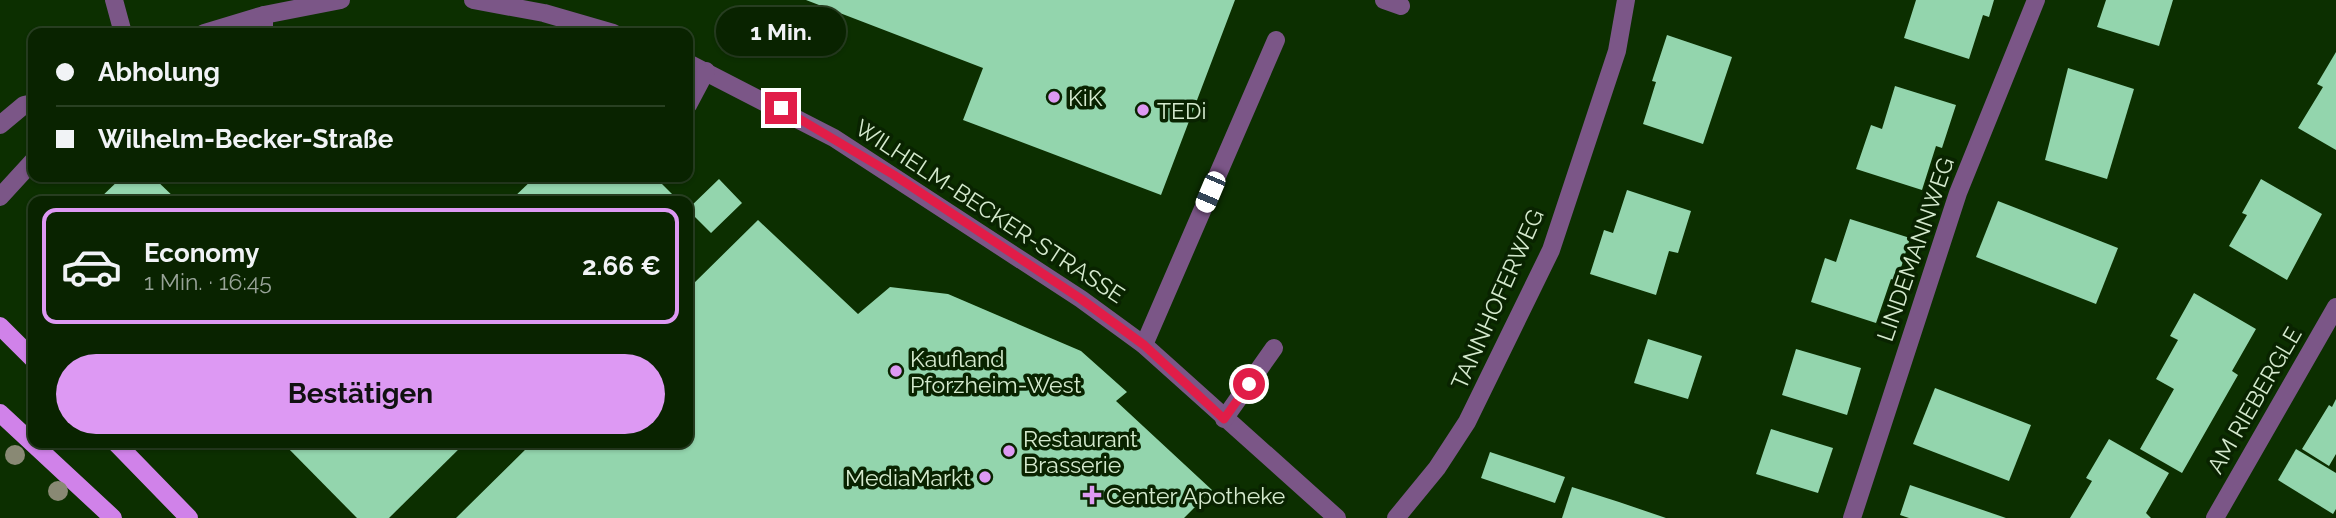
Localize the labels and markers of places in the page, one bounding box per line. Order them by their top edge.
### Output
place label: KiK [1068,84,1103,111]
marker: KiK [1046,89,1062,105]
place label: TEDi [1157,97,1207,124]
marker: TEDi [1135,102,1151,118]
place label: Kaufland Pforzheim-West [910,345,1082,398]
marker: Kaufland Pforzheim-West [888,363,904,379]
place label: Restaurant Brasserie [1023,425,1138,478]
marker: Restaurant Brasserie [1001,443,1017,459]
place label: MediaMarkt [845,464,971,491]
marker: MediaMarkt [977,469,993,485]
place label: Center Apotheke [1106,482,1285,509]
marker: Center Apotheke [1084,487,1100,503]

